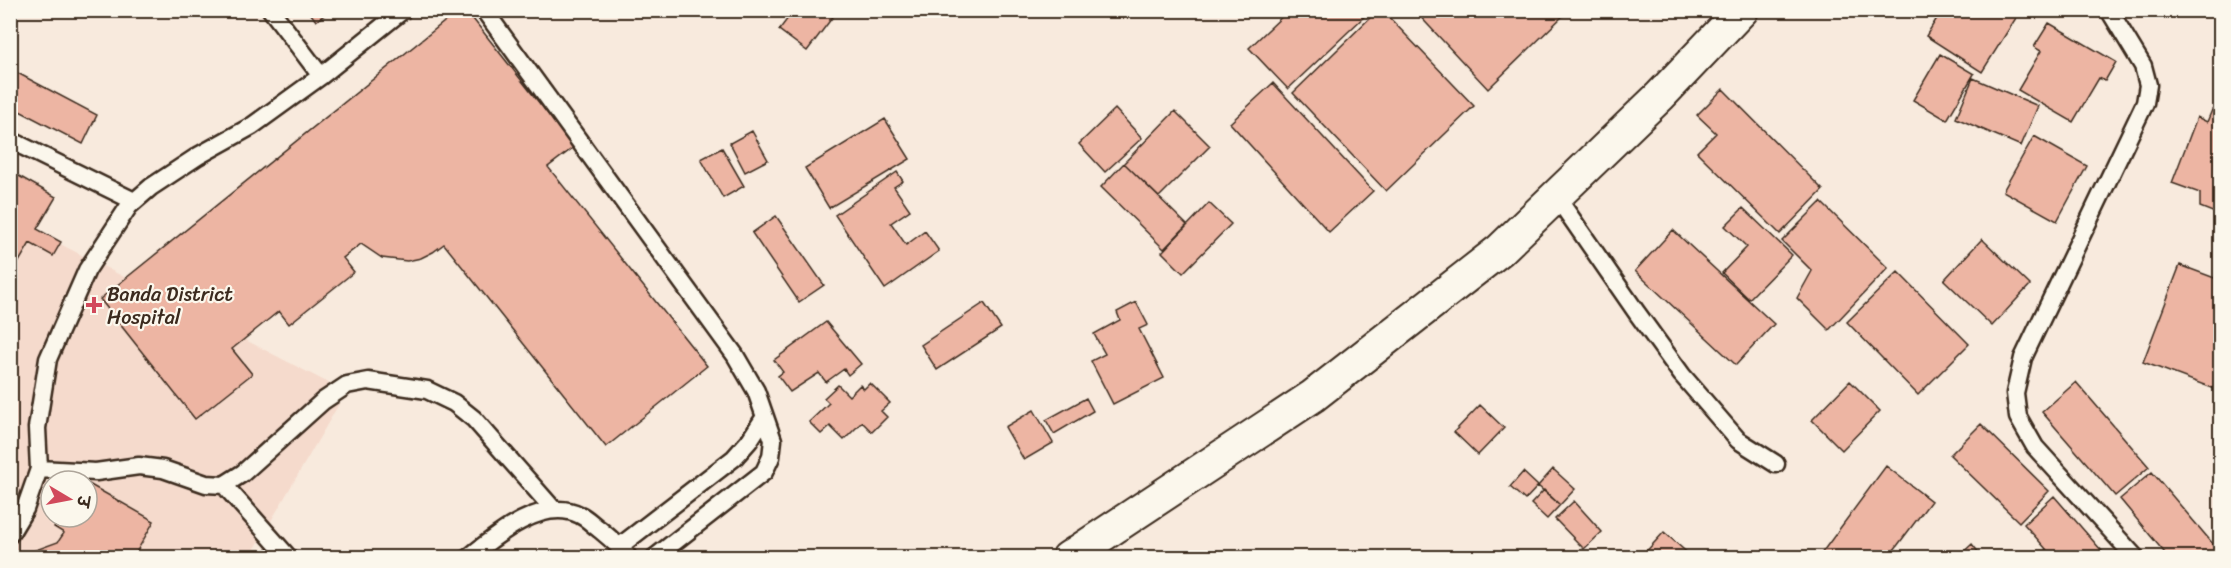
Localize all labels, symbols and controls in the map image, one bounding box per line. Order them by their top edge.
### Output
place label: Banda District Hospital [107,277,233,335]
marker: Banda District Hospital [85,296,103,314]
north arrow [39,469,99,529]
text: उ [68,492,99,511]

